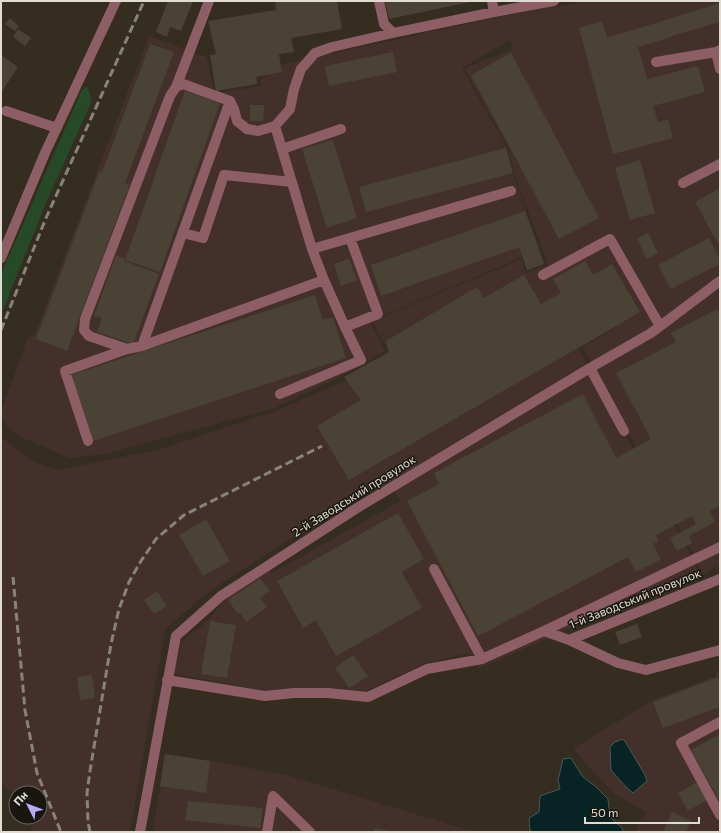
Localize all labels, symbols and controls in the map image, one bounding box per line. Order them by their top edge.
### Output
street label: 2-й Заводський провулок [289,451,418,539]
street label: 1-й Заводський провулок [567,565,703,631]
north arrow [8,785,48,825]
text: Пн [10,788,30,808]
scale bar [585,799,699,825]
text: 50 m [591,805,619,819]

